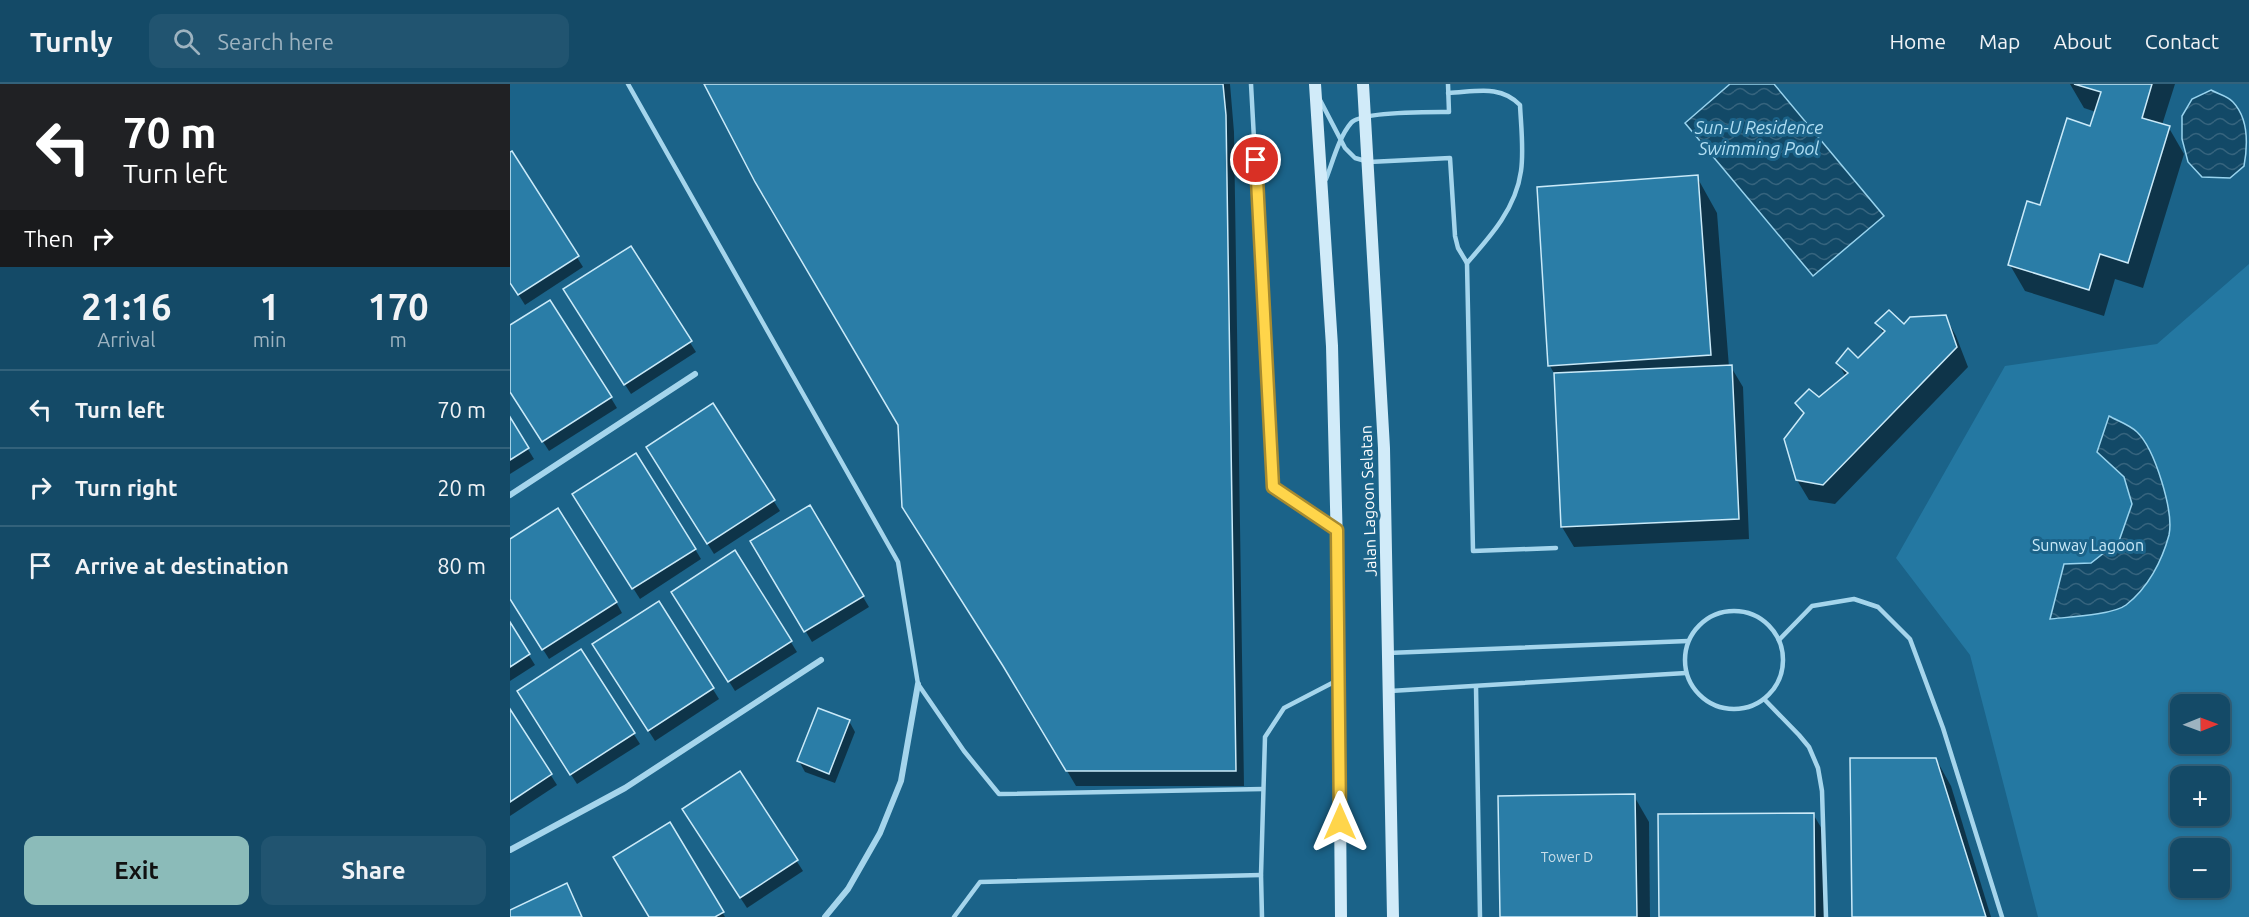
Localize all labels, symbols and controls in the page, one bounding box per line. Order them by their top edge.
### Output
search box [149,14,569,68]
icon: search [170,25,203,58]
text: Turnly [30,26,113,57]
text: Search here [218,29,334,54]
text: Home [1889,29,1946,53]
text: Map [1979,29,2020,53]
text: About [2053,29,2112,53]
text: Contact [2145,29,2219,53]
icon: left [24,108,102,186]
text: 70 m [123,109,217,156]
water label: Sun-U Residence Swimming Pool [1694,117,1823,158]
pin [1230,134,1281,185]
icon: arrive [1239,143,1272,176]
text: Turn left [123,158,227,188]
icon: right [86,222,119,255]
text: Then [24,226,74,251]
text: 21:16 [81,286,171,327]
text: 1 [259,286,280,327]
text: 170 [368,286,429,327]
text: Arrival [97,328,156,351]
text: min [253,328,286,351]
text: m [390,328,407,351]
icon: left [24,393,57,426]
text: Turn left [75,397,165,422]
text: 70 m [437,397,486,422]
street label: Jalan Lagoon Selatan [1356,425,1380,577]
icon: right [24,471,57,504]
text: Turn right [75,475,177,500]
text: 20 m [437,475,486,500]
park label: Sunway Lagoon [2032,536,2144,554]
icon: arrive [24,549,57,582]
text: Arrive at destination [75,553,289,578]
text: 80 m [437,553,486,578]
north arrow [2170,694,2230,754]
map controls [2170,694,2230,898]
button: + [2170,766,2230,826]
position arrow [1308,790,1372,854]
button: Exit [24,836,249,905]
button: Share [261,836,486,905]
button: − [2170,838,2230,898]
house number: Tower D [1541,849,1593,865]

